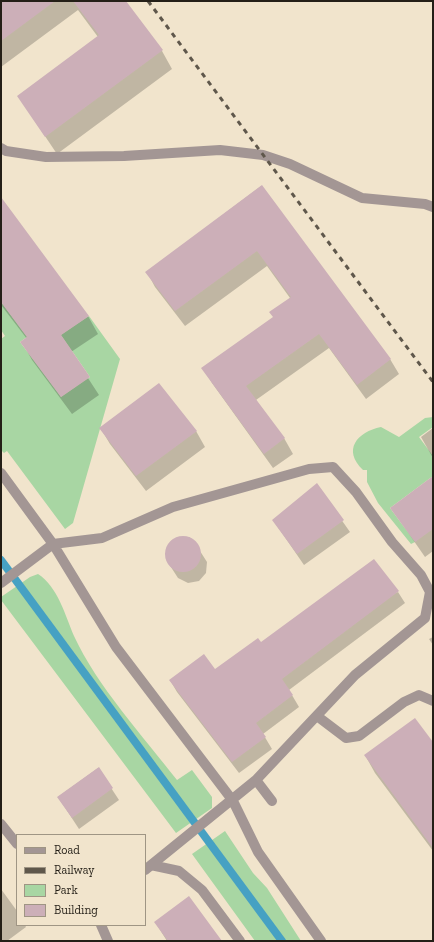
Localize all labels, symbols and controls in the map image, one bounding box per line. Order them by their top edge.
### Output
legend [16,834,146,926]
text: Road [54,843,80,857]
text: Railway [54,863,95,877]
text: Park [54,883,78,897]
text: Building [54,903,98,917]

